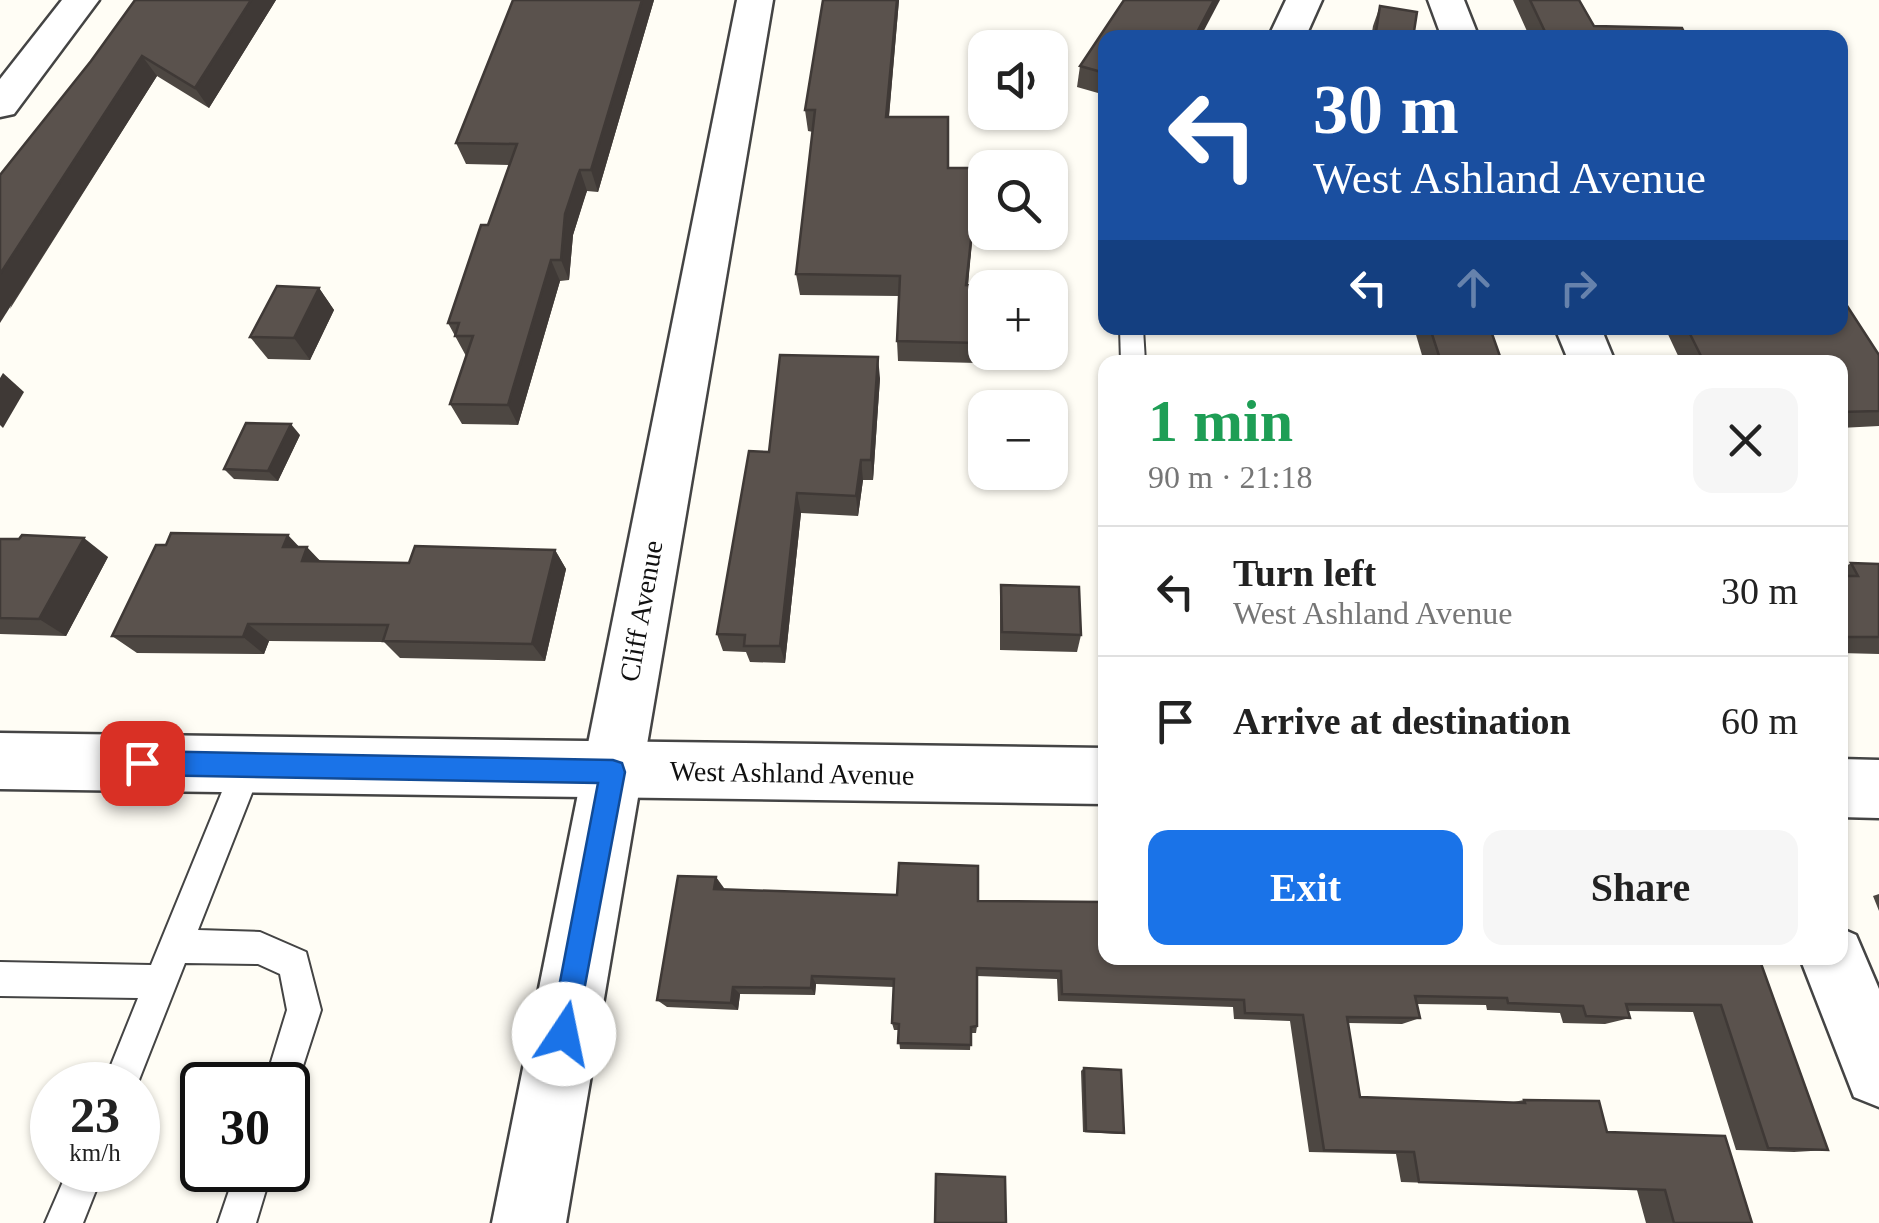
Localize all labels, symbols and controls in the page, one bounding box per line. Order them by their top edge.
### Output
map controls [968,30,1068,490]
button: sound [968,30,1068,130]
icon: left [1148,70,1278,200]
text: 30 m [1313,71,1459,148]
button: search [968,150,1068,250]
text: West Ashland Avenue [1313,153,1706,203]
icon: left [1341,260,1396,315]
icon: ahead [1446,260,1501,315]
icon: right [1551,260,1606,315]
button: + [968,270,1068,370]
text: 1 min [1148,388,1293,454]
button: close [1693,388,1798,493]
button: − [968,390,1068,490]
text: 90 m · 21:18 [1148,459,1312,495]
street label: Cliff Avenue [613,538,669,684]
text: Turn left [1233,552,1376,594]
icon: left [1148,564,1203,619]
text: 30 m [1721,570,1798,612]
text: West Ashland Avenue [1233,595,1512,631]
icon: arrive [1148,694,1203,749]
text: Arrive at destination [1233,700,1571,742]
text: 60 m [1721,700,1798,742]
pin [100,721,185,806]
icon: arrive [115,736,170,791]
street label: West Ashland Avenue [669,755,915,791]
button: Exit [1148,830,1463,945]
button: Share [1483,830,1798,945]
position arrow [512,982,616,1086]
speed limit sign: 30 [180,1062,310,1192]
text: 23 [70,1087,120,1143]
text: km/h [69,1139,121,1166]

